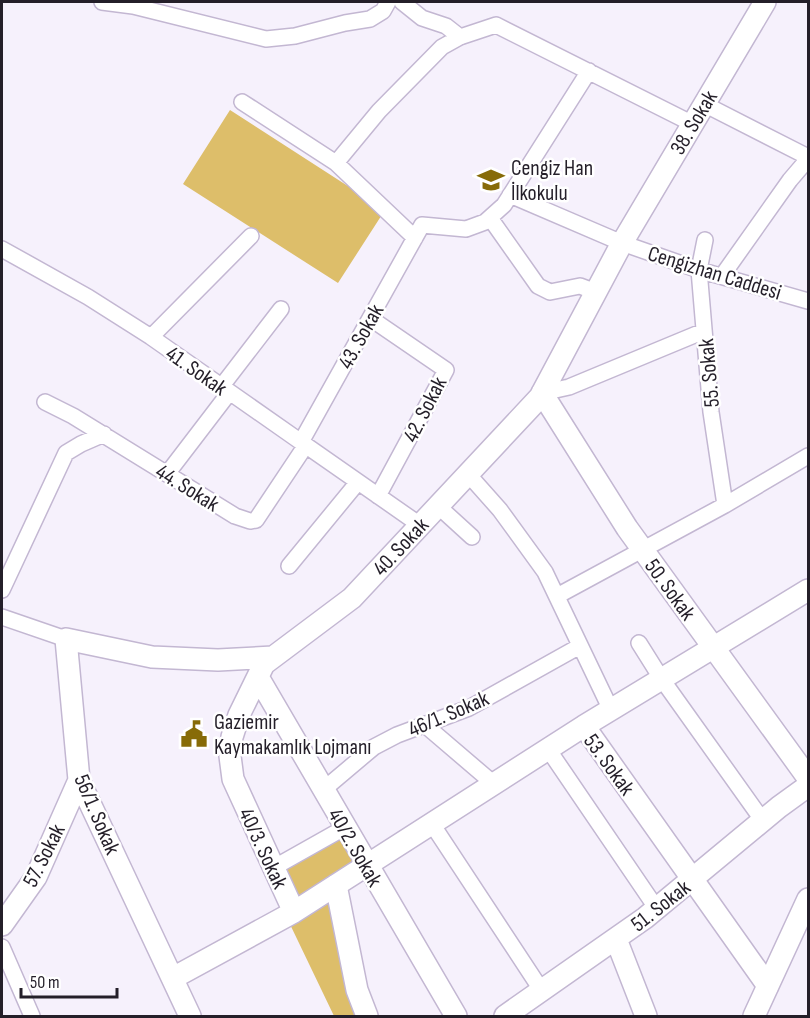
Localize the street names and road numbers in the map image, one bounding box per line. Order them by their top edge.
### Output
street label: 38. Sokak [665,85,724,160]
street label: Cengizhan Caddesi [645,240,785,307]
street label: 43. Sokak [333,299,390,374]
street label: 55. Sokak [693,337,726,408]
street label: 41. Sokak [160,340,233,402]
street label: 42. Sokak [397,372,453,447]
street label: 44. Sokak [150,458,225,519]
street label: 40. Sokak [367,512,435,582]
street label: 50. Sokak [638,554,701,626]
street label: 46/1. Sokak [404,685,494,743]
street label: 53. Sokak [577,729,640,801]
street label: 56/1. Sokak [68,770,126,859]
street label: 40/3. Sokak [232,804,293,894]
street label: 40/2. Sokak [322,804,388,892]
street label: 57. Sokak [17,819,72,892]
street label: 51. Sokak [626,874,697,938]

